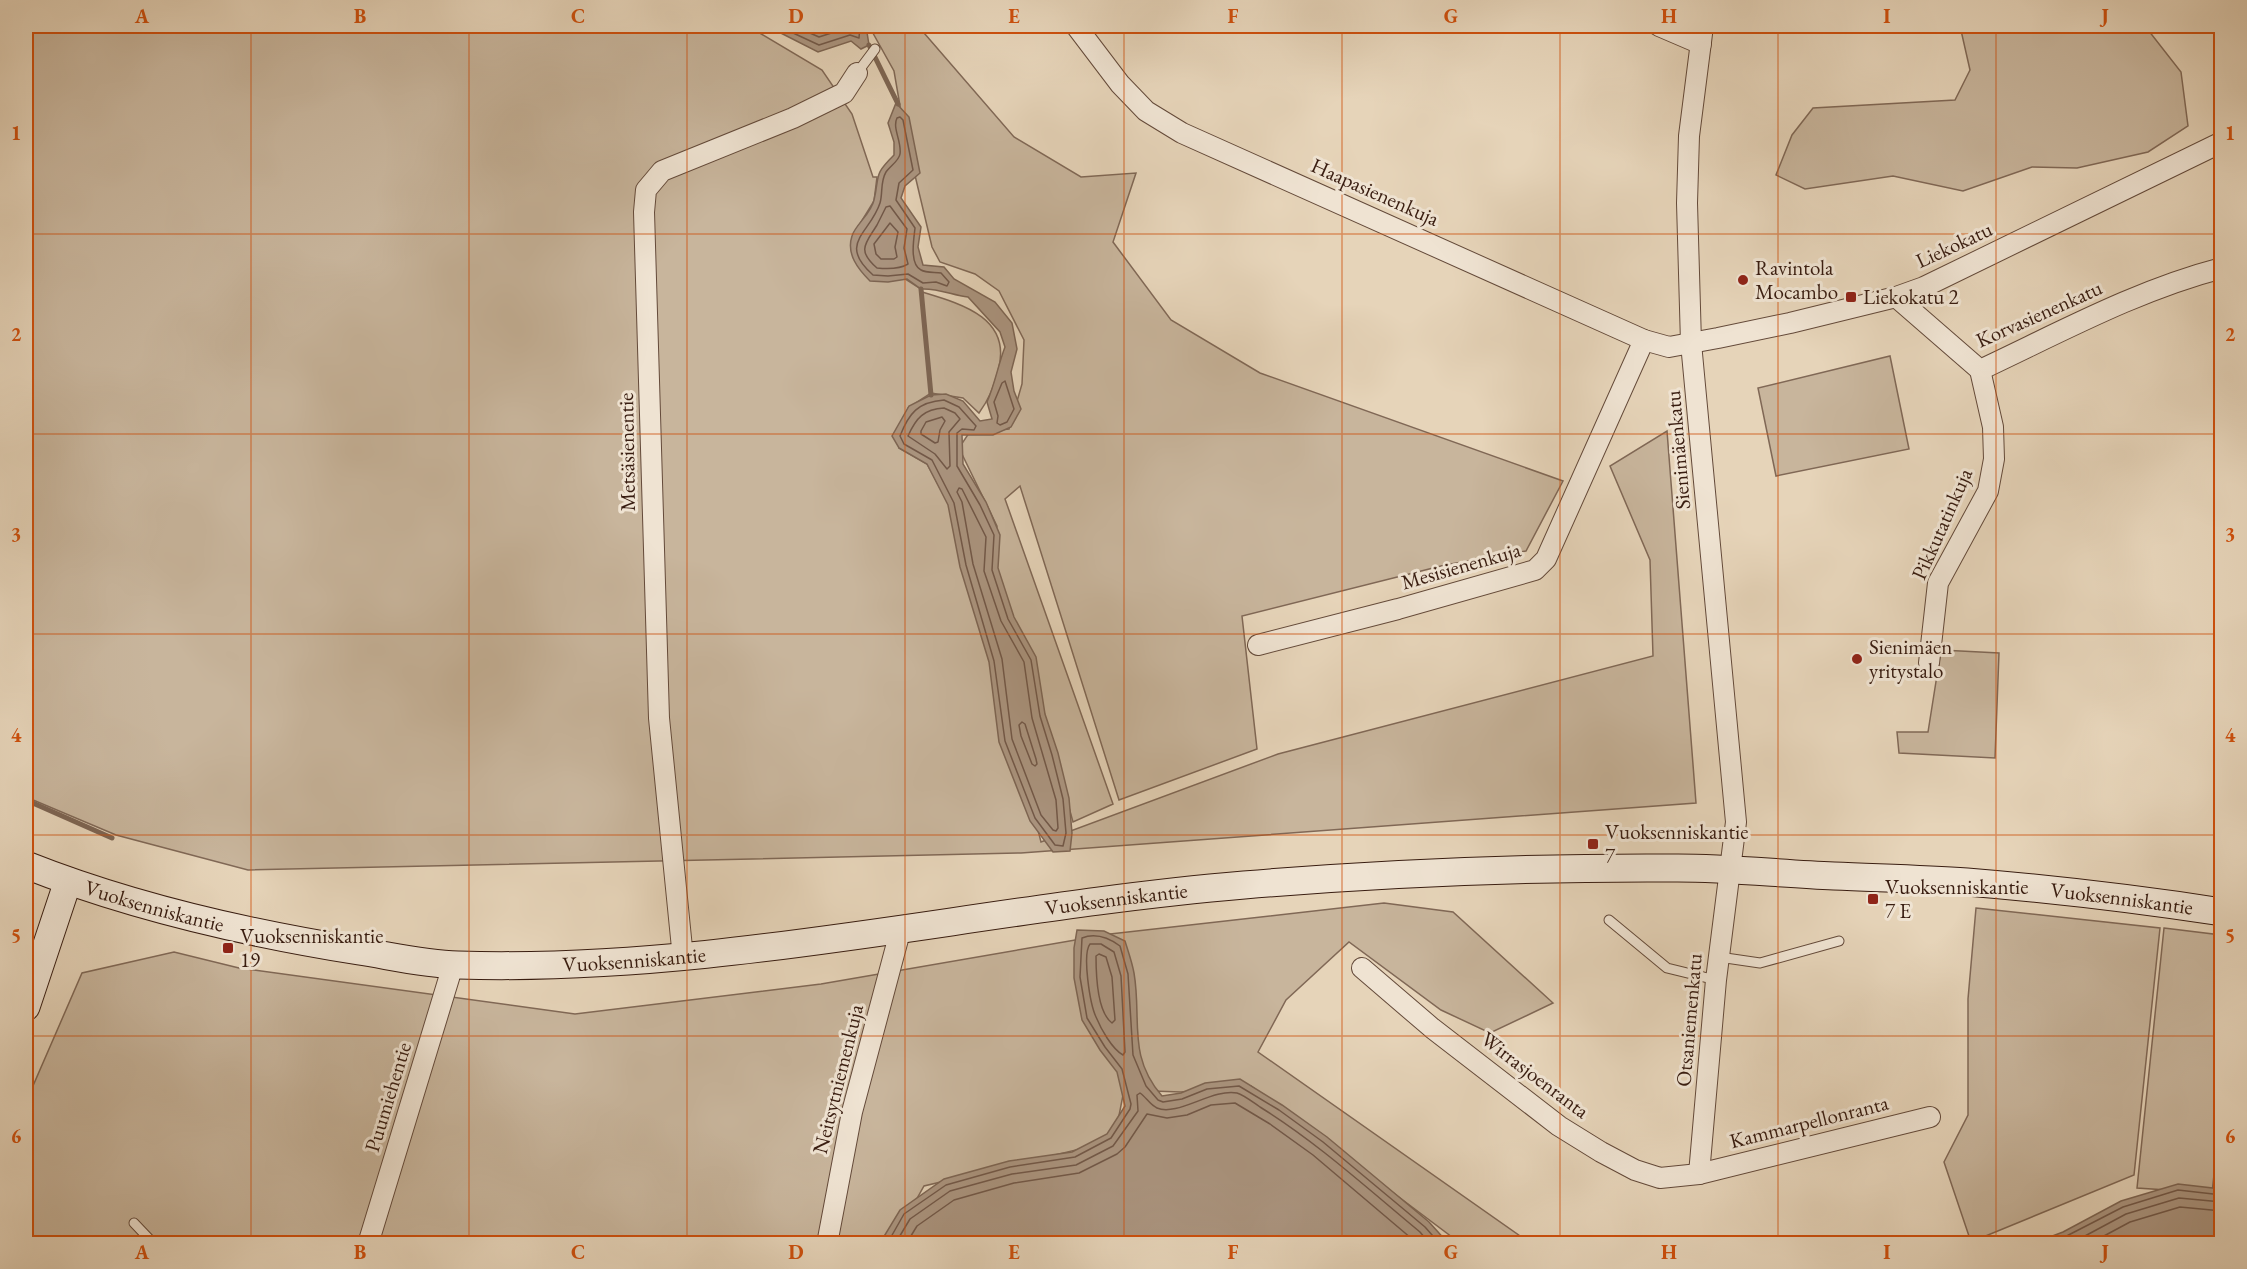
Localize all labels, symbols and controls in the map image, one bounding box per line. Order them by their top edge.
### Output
text: A [134,3,150,29]
text: B [354,3,366,29]
text: C [571,3,585,29]
text: D [788,3,804,29]
text: E [1008,3,1020,29]
text: F [1228,3,1239,29]
text: G [1444,3,1458,29]
text: H [1661,3,1677,29]
text: I [1883,3,1891,29]
text: J [2099,3,2109,29]
text: 1 [11,120,21,146]
text: 1 [2225,120,2235,146]
street label: Haapasienenkuja [1307,151,1444,232]
street label: Liekokatu [1911,215,1996,274]
place label: Ravintola Mocambo [1755,254,1838,305]
marker: Ravintola Mocambo [1736,273,1750,287]
street label: Korvasienenkatu [1971,274,2106,353]
place label: Liekokatu 2 [1863,283,1959,310]
marker: Liekokatu 2 [1844,290,1858,304]
text: 2 [11,321,22,347]
text: 2 [2225,321,2236,347]
street label: Sienimäenkatu [1659,389,1696,511]
street label: Metsäsienentie [612,392,641,512]
street label: Pikkutatinkuja [1905,463,1978,584]
text: 3 [11,521,21,547]
text: 3 [2225,521,2235,547]
street label: Mesisienenkuja [1398,535,1524,595]
place label: Sienimäen yritystalo [1869,633,1952,684]
marker: Sienimäen yritystalo [1850,652,1864,666]
text: 4 [11,722,22,748]
text: 4 [2225,722,2236,748]
place label: Vuoksenniskantie 7 [1605,818,1748,869]
marker: Vuoksenniskantie 7 [1586,837,1600,851]
street label: Vuoksenniskantie [81,873,227,938]
place label: Vuoksenniskantie 7 E [1885,873,2028,924]
street label: Vuoksenniskantie [1043,876,1189,921]
street label: Vuoksenniskantie [2049,876,2195,921]
marker: Vuoksenniskantie 7 E [1866,892,1880,906]
text: 5 [11,922,21,948]
place label: Vuoksenniskantie 19 [240,922,383,973]
text: 5 [2225,922,2235,948]
street label: Vuoksenniskantie [562,940,707,978]
marker: Vuoksenniskantie 19 [221,941,235,955]
street label: Otsaniemenkatu [1669,952,1708,1088]
street label: Neitsytniemenkuja [806,1001,869,1156]
street label: Wirrasjoenranta [1476,1025,1595,1125]
street label: Puumiehentie [358,1039,417,1155]
street label: Kammarpellonranta [1727,1089,1892,1154]
text: 6 [11,1123,22,1149]
text: 6 [2225,1123,2236,1149]
text: A [134,1239,150,1265]
text: B [354,1239,366,1265]
text: C [571,1239,585,1265]
text: D [788,1239,804,1265]
text: E [1008,1239,1020,1265]
text: F [1228,1239,1239,1265]
text: G [1444,1239,1458,1265]
text: H [1661,1239,1677,1265]
text: I [1883,1239,1891,1265]
text: J [2099,1239,2109,1265]

